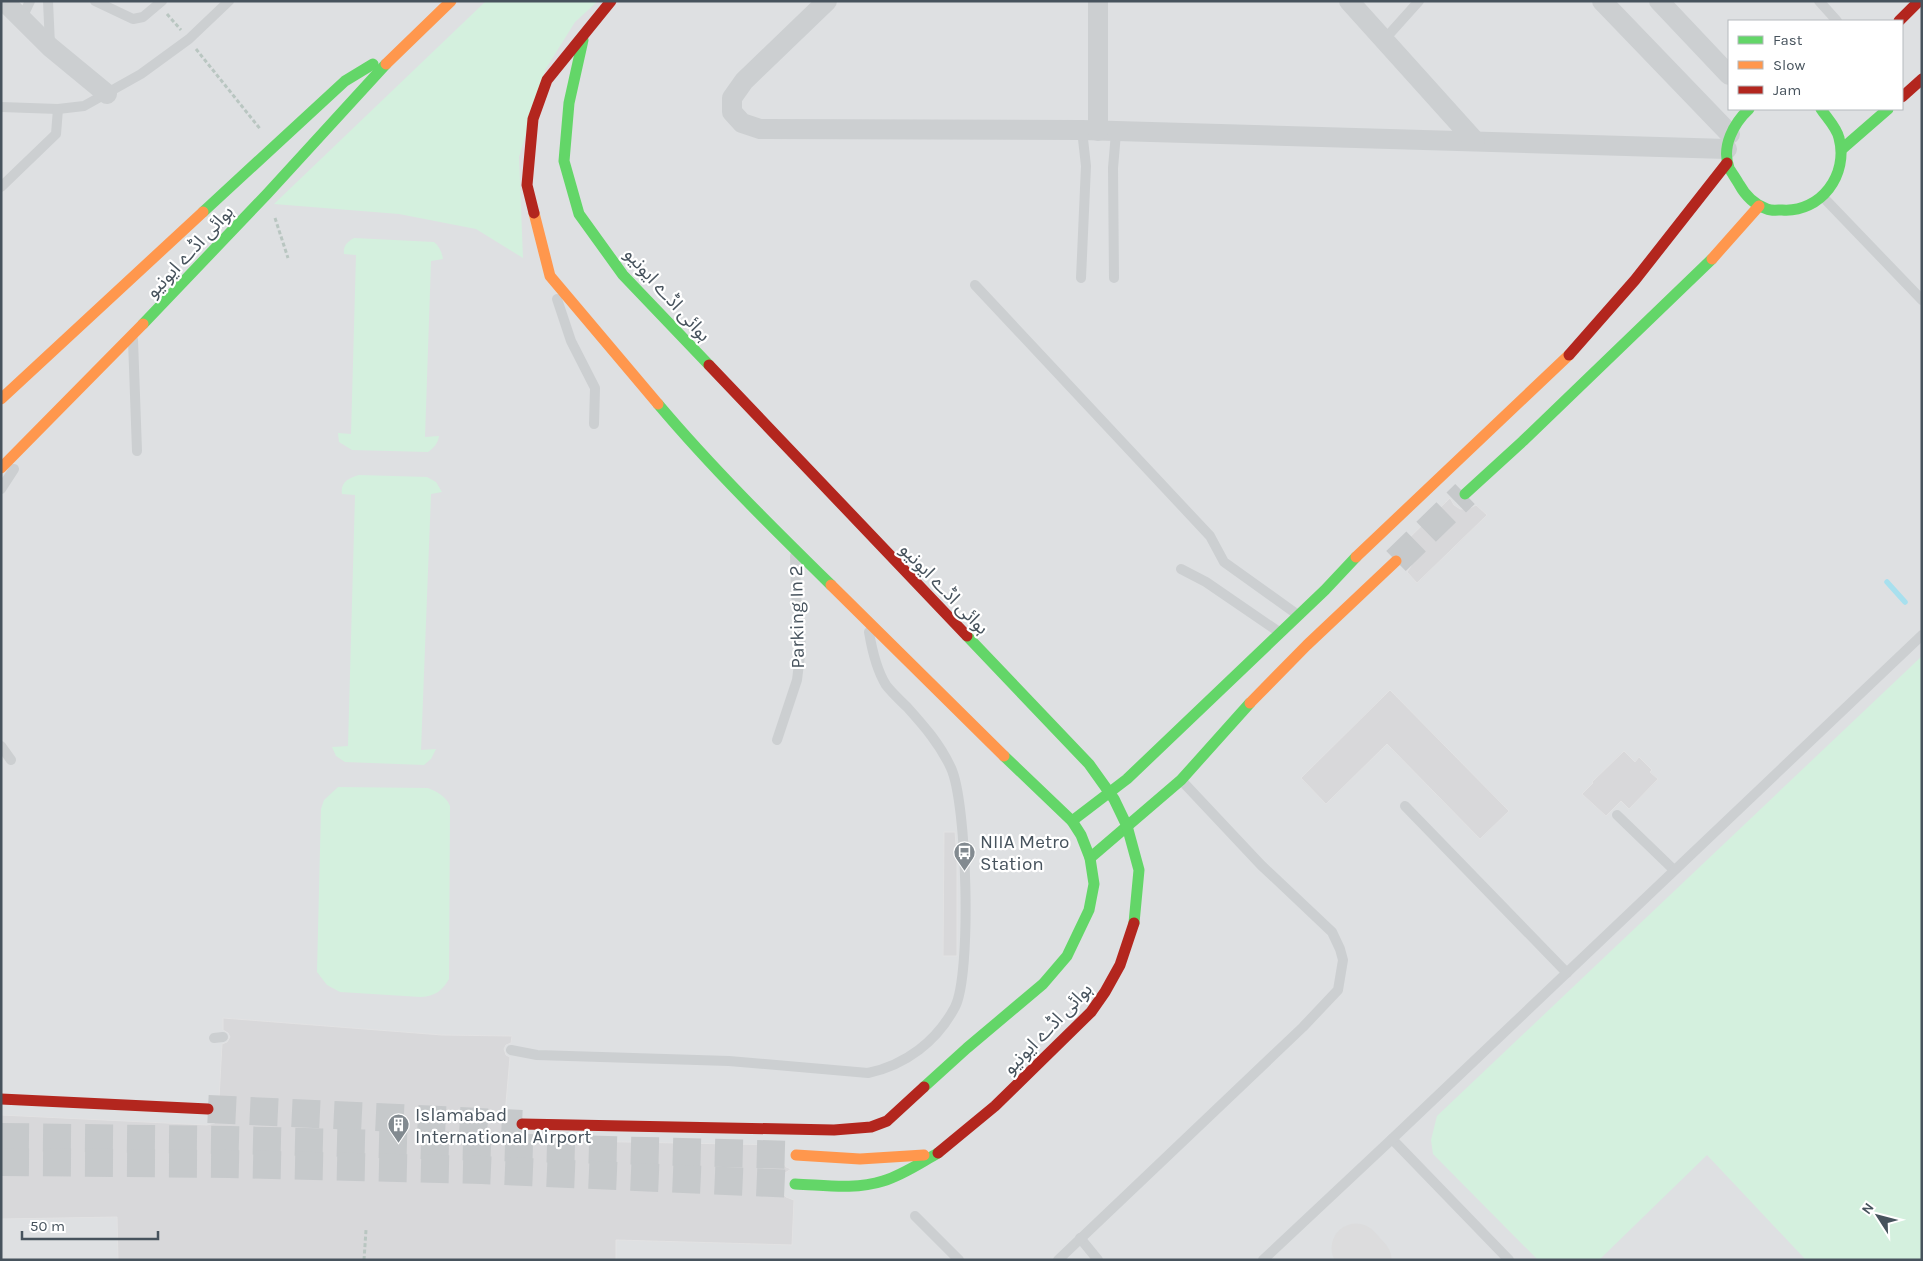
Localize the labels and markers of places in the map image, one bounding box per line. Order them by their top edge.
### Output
place label: NIIA Metro Station [980,831,1069,875]
bus stop icon: NIIA Metro Station [952,840,976,871]
place label: Islamabad International Airport [415,1104,591,1148]
building icon: Islamabad International Airport [387,1113,411,1144]

